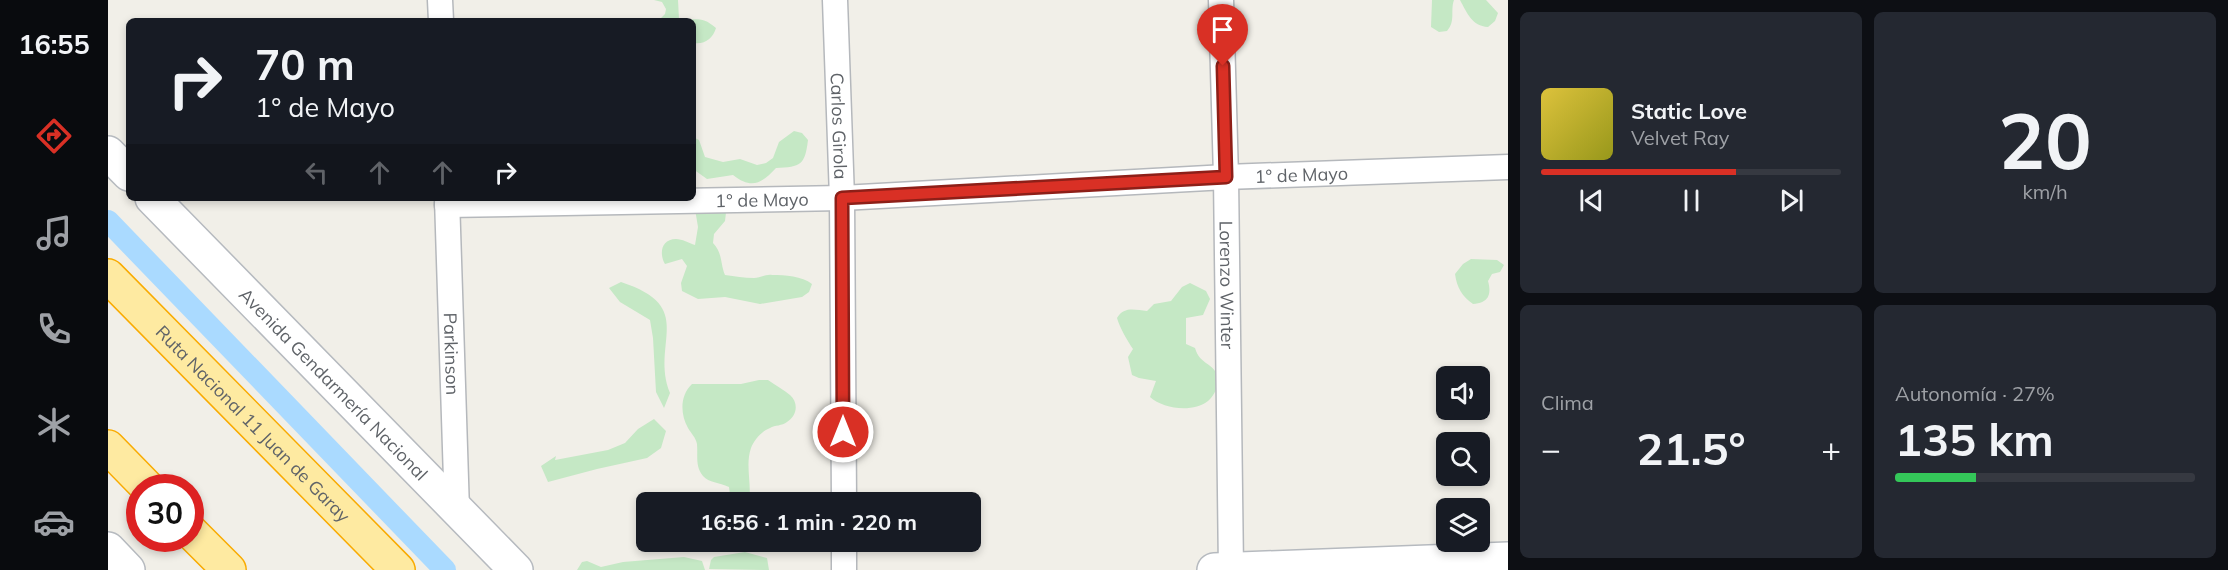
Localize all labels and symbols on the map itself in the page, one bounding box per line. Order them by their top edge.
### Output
pin [1197,4,1248,66]
street label: Carlos Girola [826,72,853,180]
street label: 1° de Mayo [1254,161,1348,187]
street label: 1° de Mayo [715,187,809,212]
street label: Lorenzo Winter [1215,221,1240,350]
street label: Avenida Gendarmería Nacional [235,283,433,485]
street label: Parkinson [439,312,465,396]
street label: Ruta Nacional 11 Juan de Garay [151,320,356,527]
position arrow [811,400,875,464]
speed limit sign: 30 [126,474,204,552]

